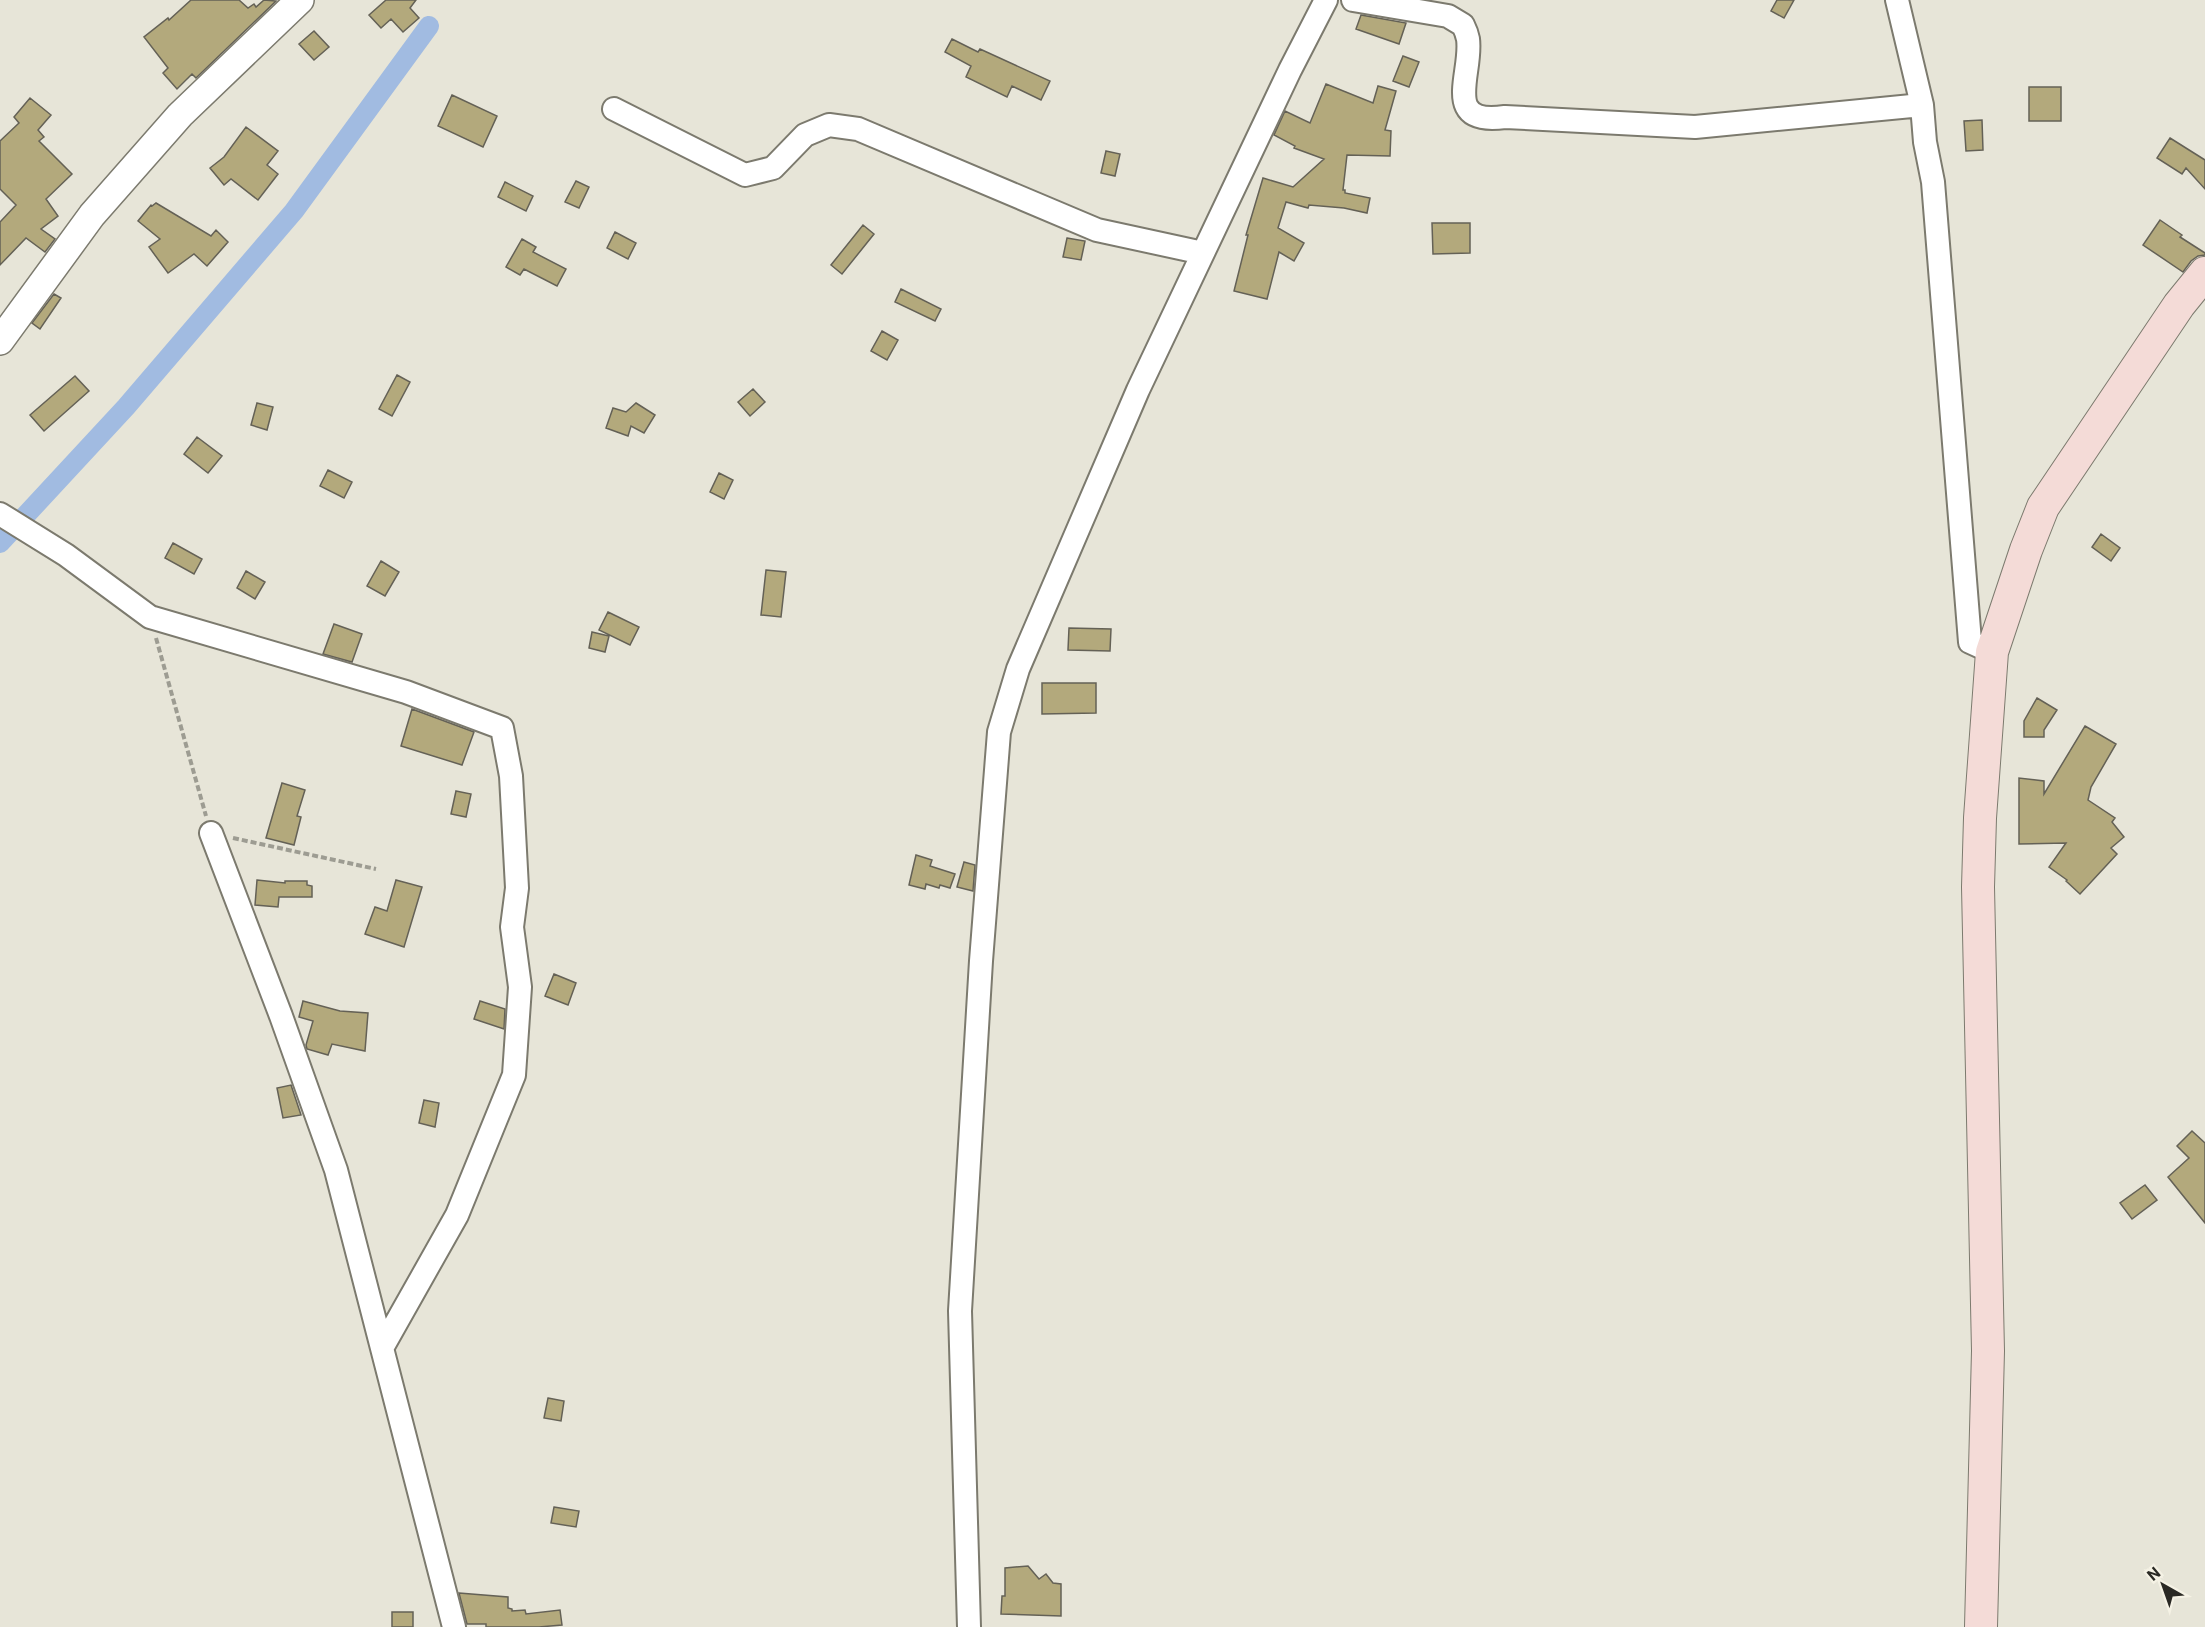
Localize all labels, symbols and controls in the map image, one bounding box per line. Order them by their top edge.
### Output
north arrow [2133,1555,2193,1615]
text: N [2143,1563,2164,1585]

